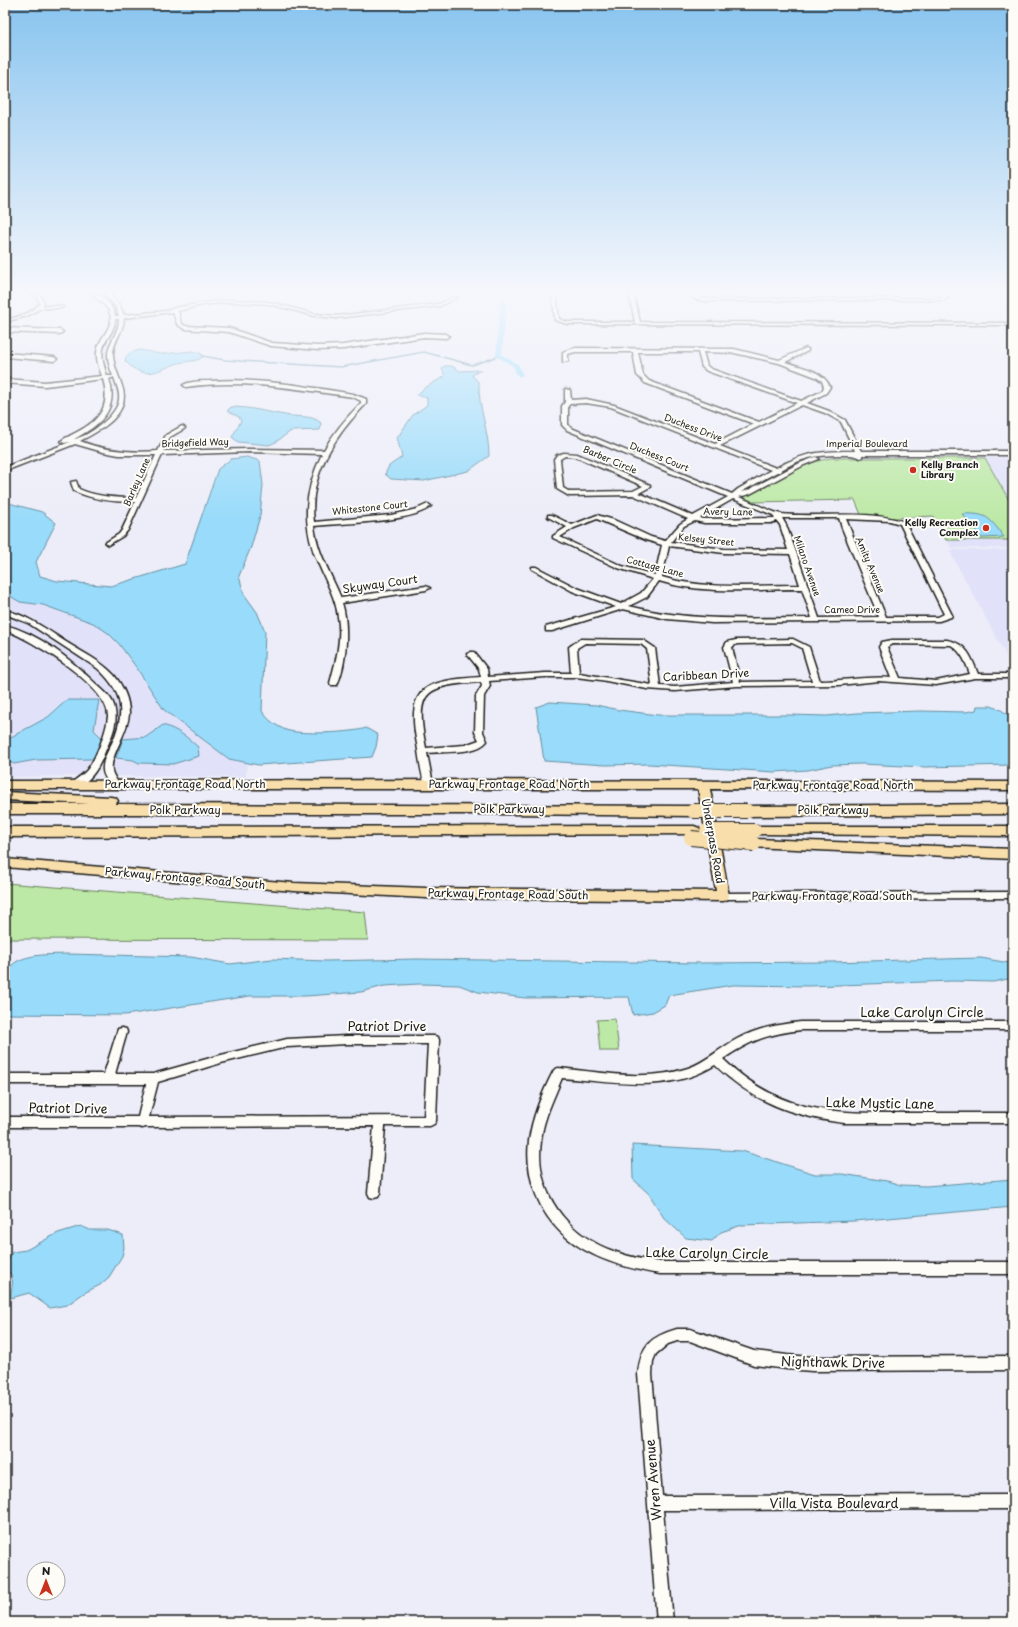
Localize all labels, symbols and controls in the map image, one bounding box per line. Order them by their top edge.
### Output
street label: Duchess Drive [662,410,725,445]
street label: Bridgefield Way [161,434,229,450]
street label: Imperial Boulevard [826,436,908,450]
street label: Duchess Court [627,438,692,475]
street label: Barber Circle [581,441,640,477]
street label: Barley Lane [119,455,153,508]
place label: Kelly Branch Library [921,457,978,481]
marker: Kelly Branch Library [908,465,918,475]
street label: Whitestone Court [332,496,409,518]
street label: Avery Lane [703,504,753,518]
place label: Kelly Recreation Complex [905,515,978,539]
marker: Kelly Recreation Complex [981,523,991,533]
street label: Kelsey Street [678,529,735,549]
street label: Milano Avenue [791,533,825,598]
street label: Amity Avenue [853,534,889,595]
street label: Cottage Lane [625,552,686,580]
street label: Skyway Court [341,570,419,597]
street label: Cameo Drive [824,602,880,616]
street label: Caribbean Drive [662,664,750,685]
street label: Parkway Frontage Road North [104,775,266,792]
street label: Parkway Frontage Road North [428,775,590,792]
street label: Parkway Frontage Road North [752,776,914,793]
street label: Underpass Road [698,797,729,885]
street label: Polk Parkway [473,800,545,817]
street label: Polk Parkway [149,801,221,818]
street label: Polk Parkway [797,801,869,818]
street label: Parkway Frontage Road South [104,862,266,893]
street label: Parkway Frontage Road South [427,884,589,903]
street label: Parkway Frontage Road South [752,887,912,904]
street label: Lake Carolyn Circle [860,1002,984,1021]
street label: Patriot Drive [348,1016,427,1035]
street label: Lake Mystic Lane [825,1092,935,1113]
street label: Patriot Drive [28,1097,108,1118]
street label: Lake Carolyn Circle [645,1242,769,1263]
street label: Nighthawk Drive [781,1351,885,1372]
street label: Wren Avenue [639,1439,666,1521]
street label: Villa Vista Boulevard [770,1493,898,1512]
north arrow [26,1561,66,1601]
text: N [42,1562,51,1579]

